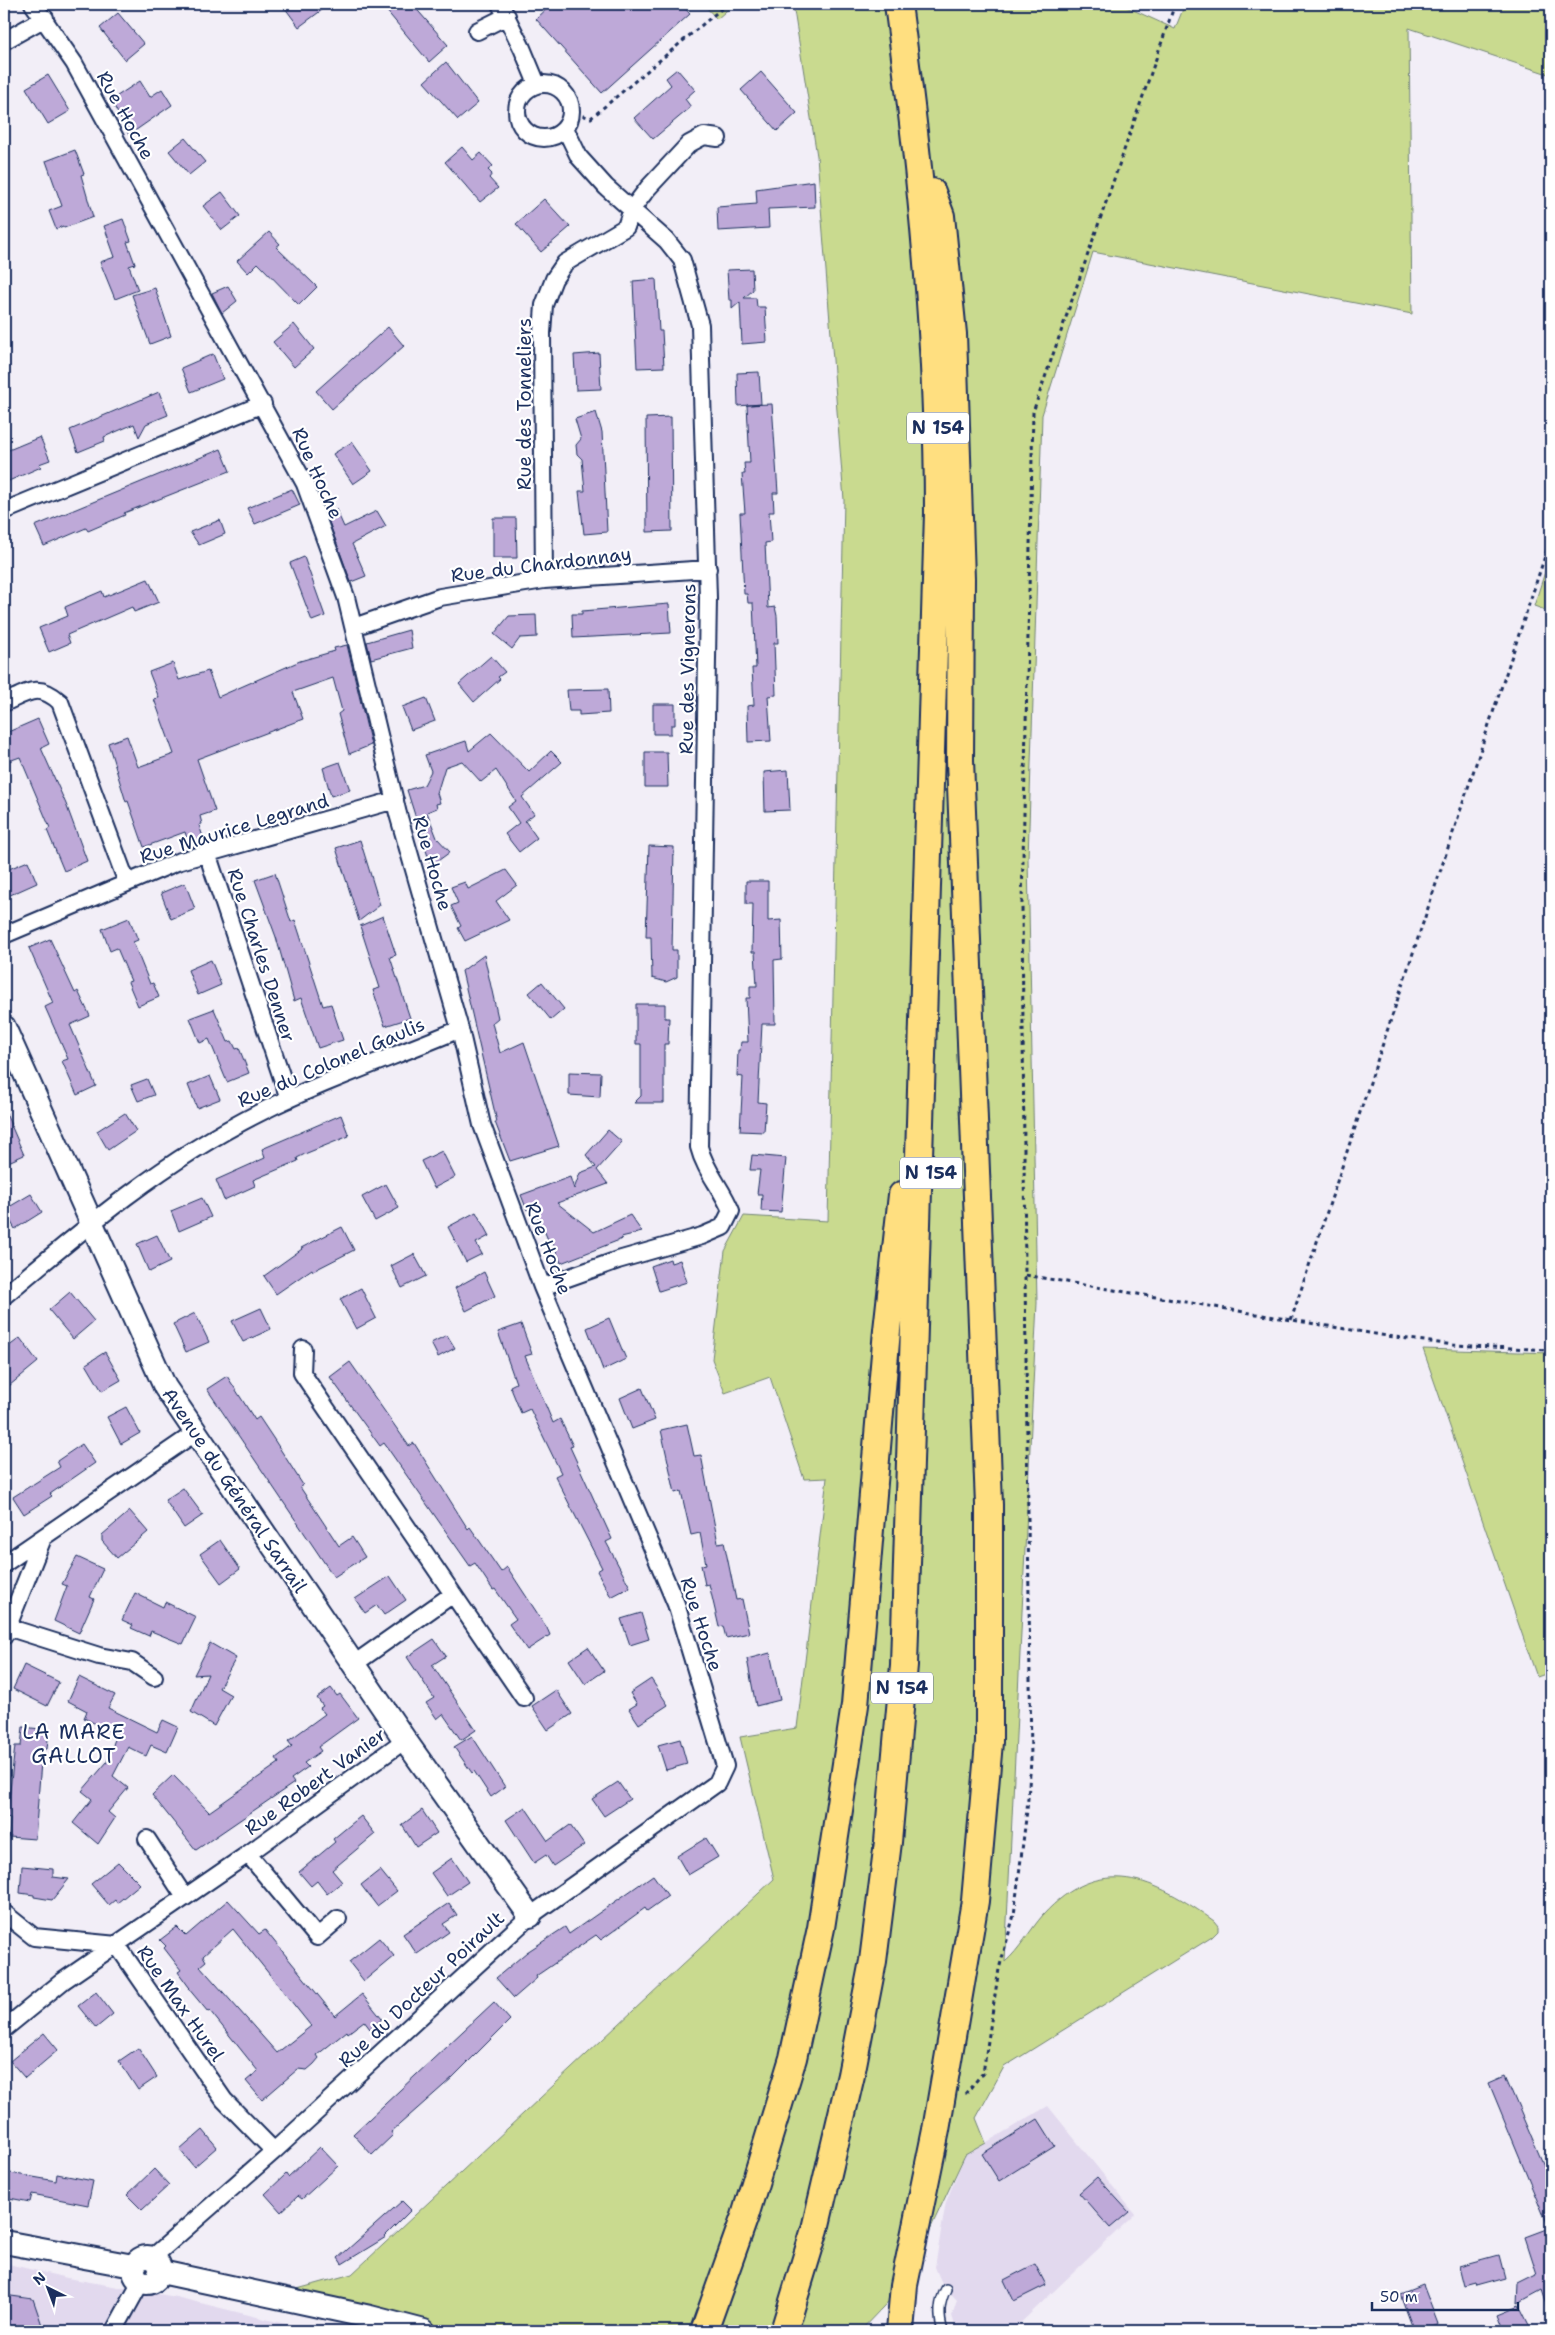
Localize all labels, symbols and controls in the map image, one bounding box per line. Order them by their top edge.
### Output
street label: Rue Hoche [91,67,160,164]
street label: Rue des Tonneliers [512,318,537,490]
road number: N 154 [907,412,969,443]
street label: Rue Hoche [286,424,349,523]
street label: Rue du Chardonnay [449,541,633,588]
street label: Rue des Vignerons [674,583,701,755]
street label: Rue Maurice Legrand [137,788,332,869]
street label: Rue Hoche [407,813,458,913]
street label: Rue Charles Denner [222,865,301,1045]
street label: Rue du Colonel Gaulis [234,1012,429,1113]
road number: N 154 [900,1158,962,1188]
street label: Rue Hoche [519,1198,578,1298]
street label: Avenue du Général Sarrail [157,1383,313,1598]
street label: Rue Hoche [675,1574,728,1674]
road number: N 154 [871,1672,933,1704]
district label: LA MARE GALLOT [22,1718,126,1770]
street label: Rue Robert Vanier [240,1722,391,1841]
street label: Rue du Docteur Poirault [333,1906,510,2073]
street label: Rue Max Hurel [131,1940,230,2066]
north arrow [22,2262,72,2312]
text: N [29,2268,49,2289]
scale bar [1372,2280,1519,2312]
text: 50 m [1380,2287,1418,2307]

